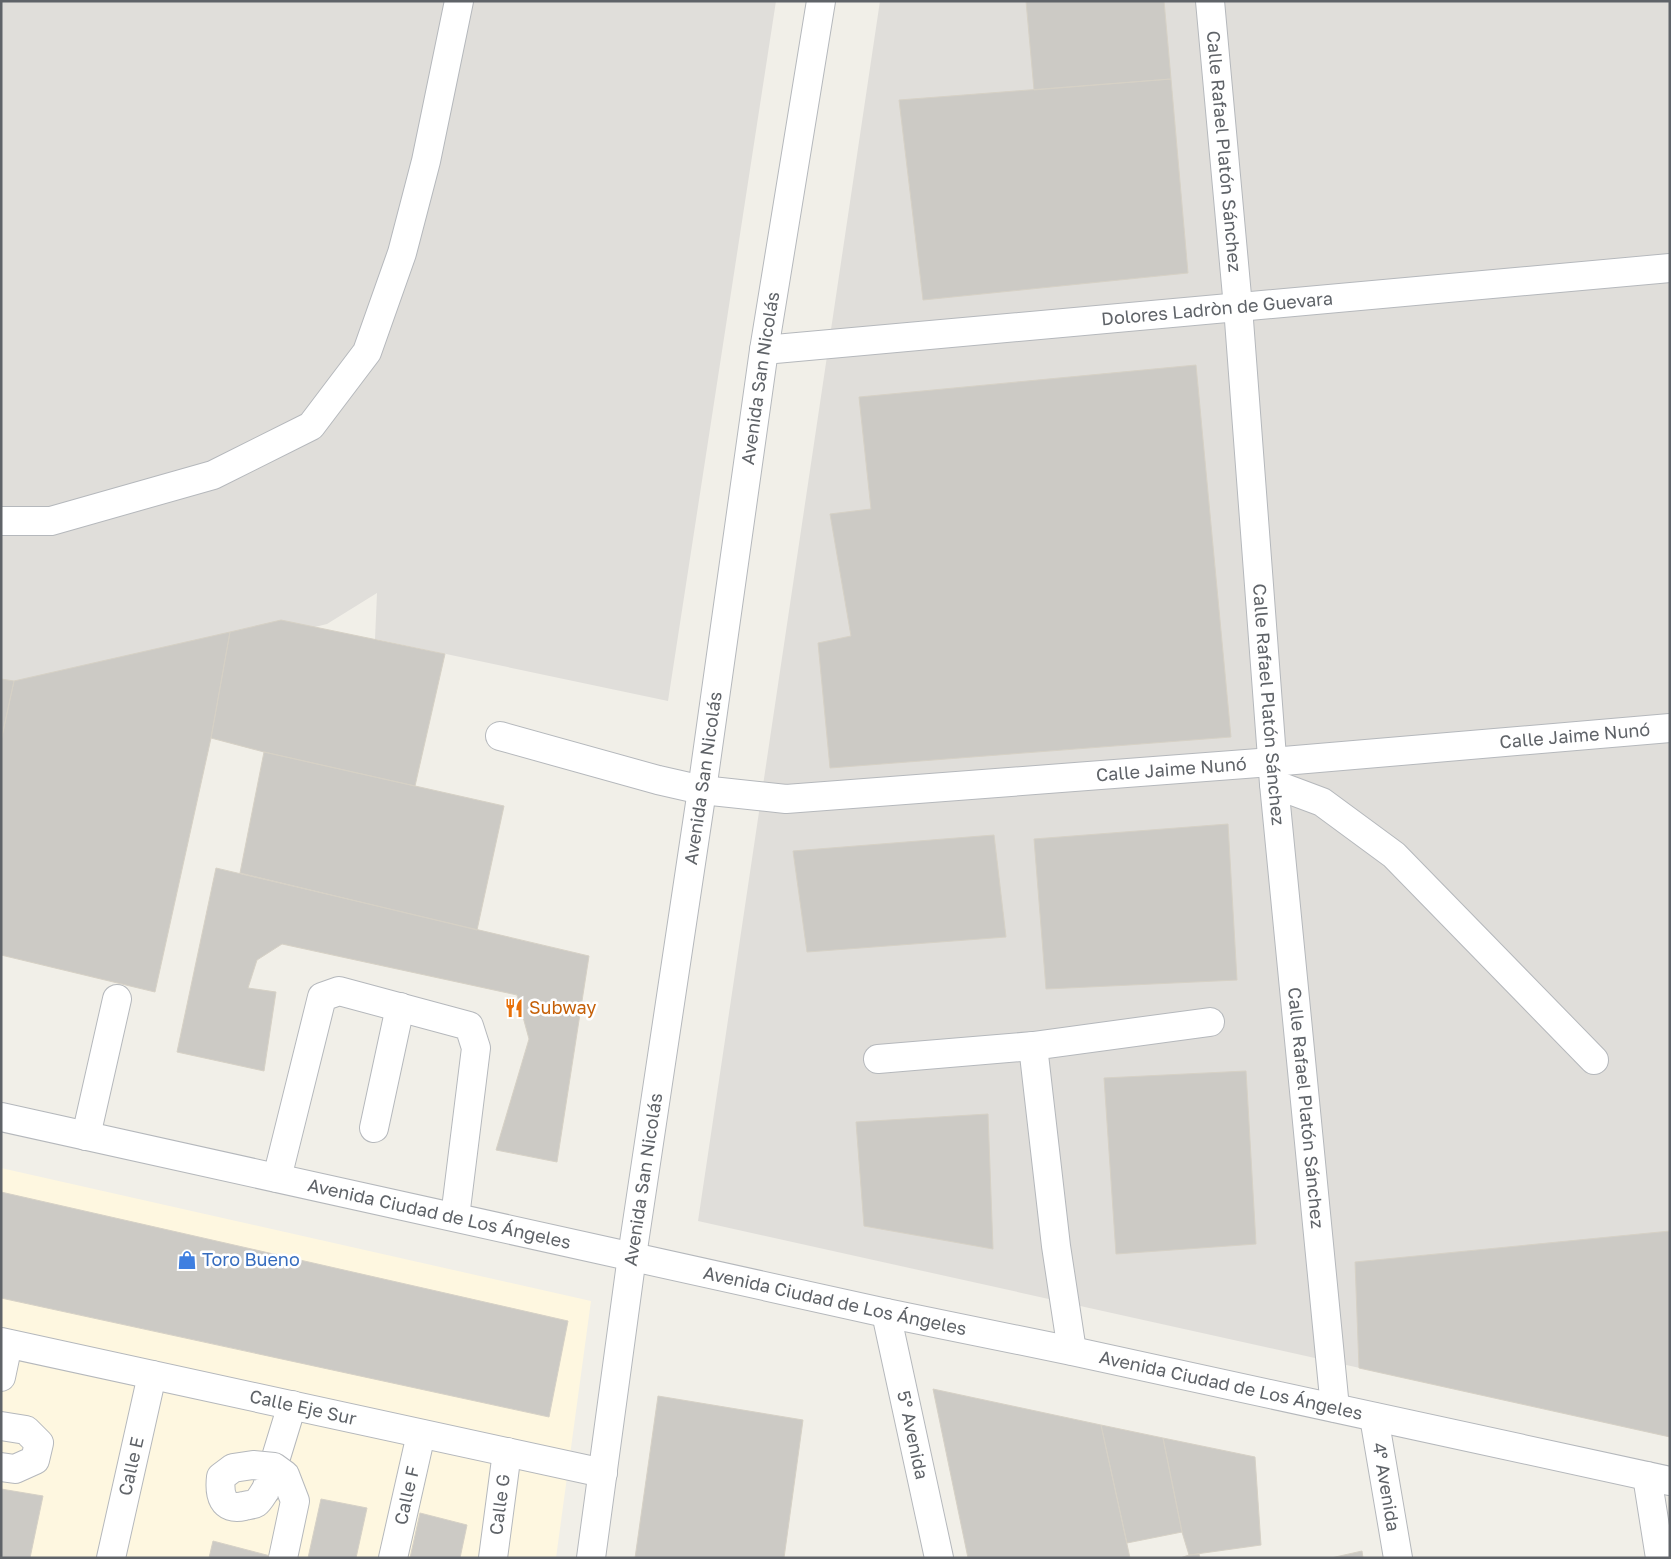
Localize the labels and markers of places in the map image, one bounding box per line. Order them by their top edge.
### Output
place label: Subway [529,996,596,1018]
restaurant icon: Subway [503,997,525,1019]
place label: Toro Bueno [202,1248,300,1270]
shop icon: Toro Bueno [176,1249,198,1271]

